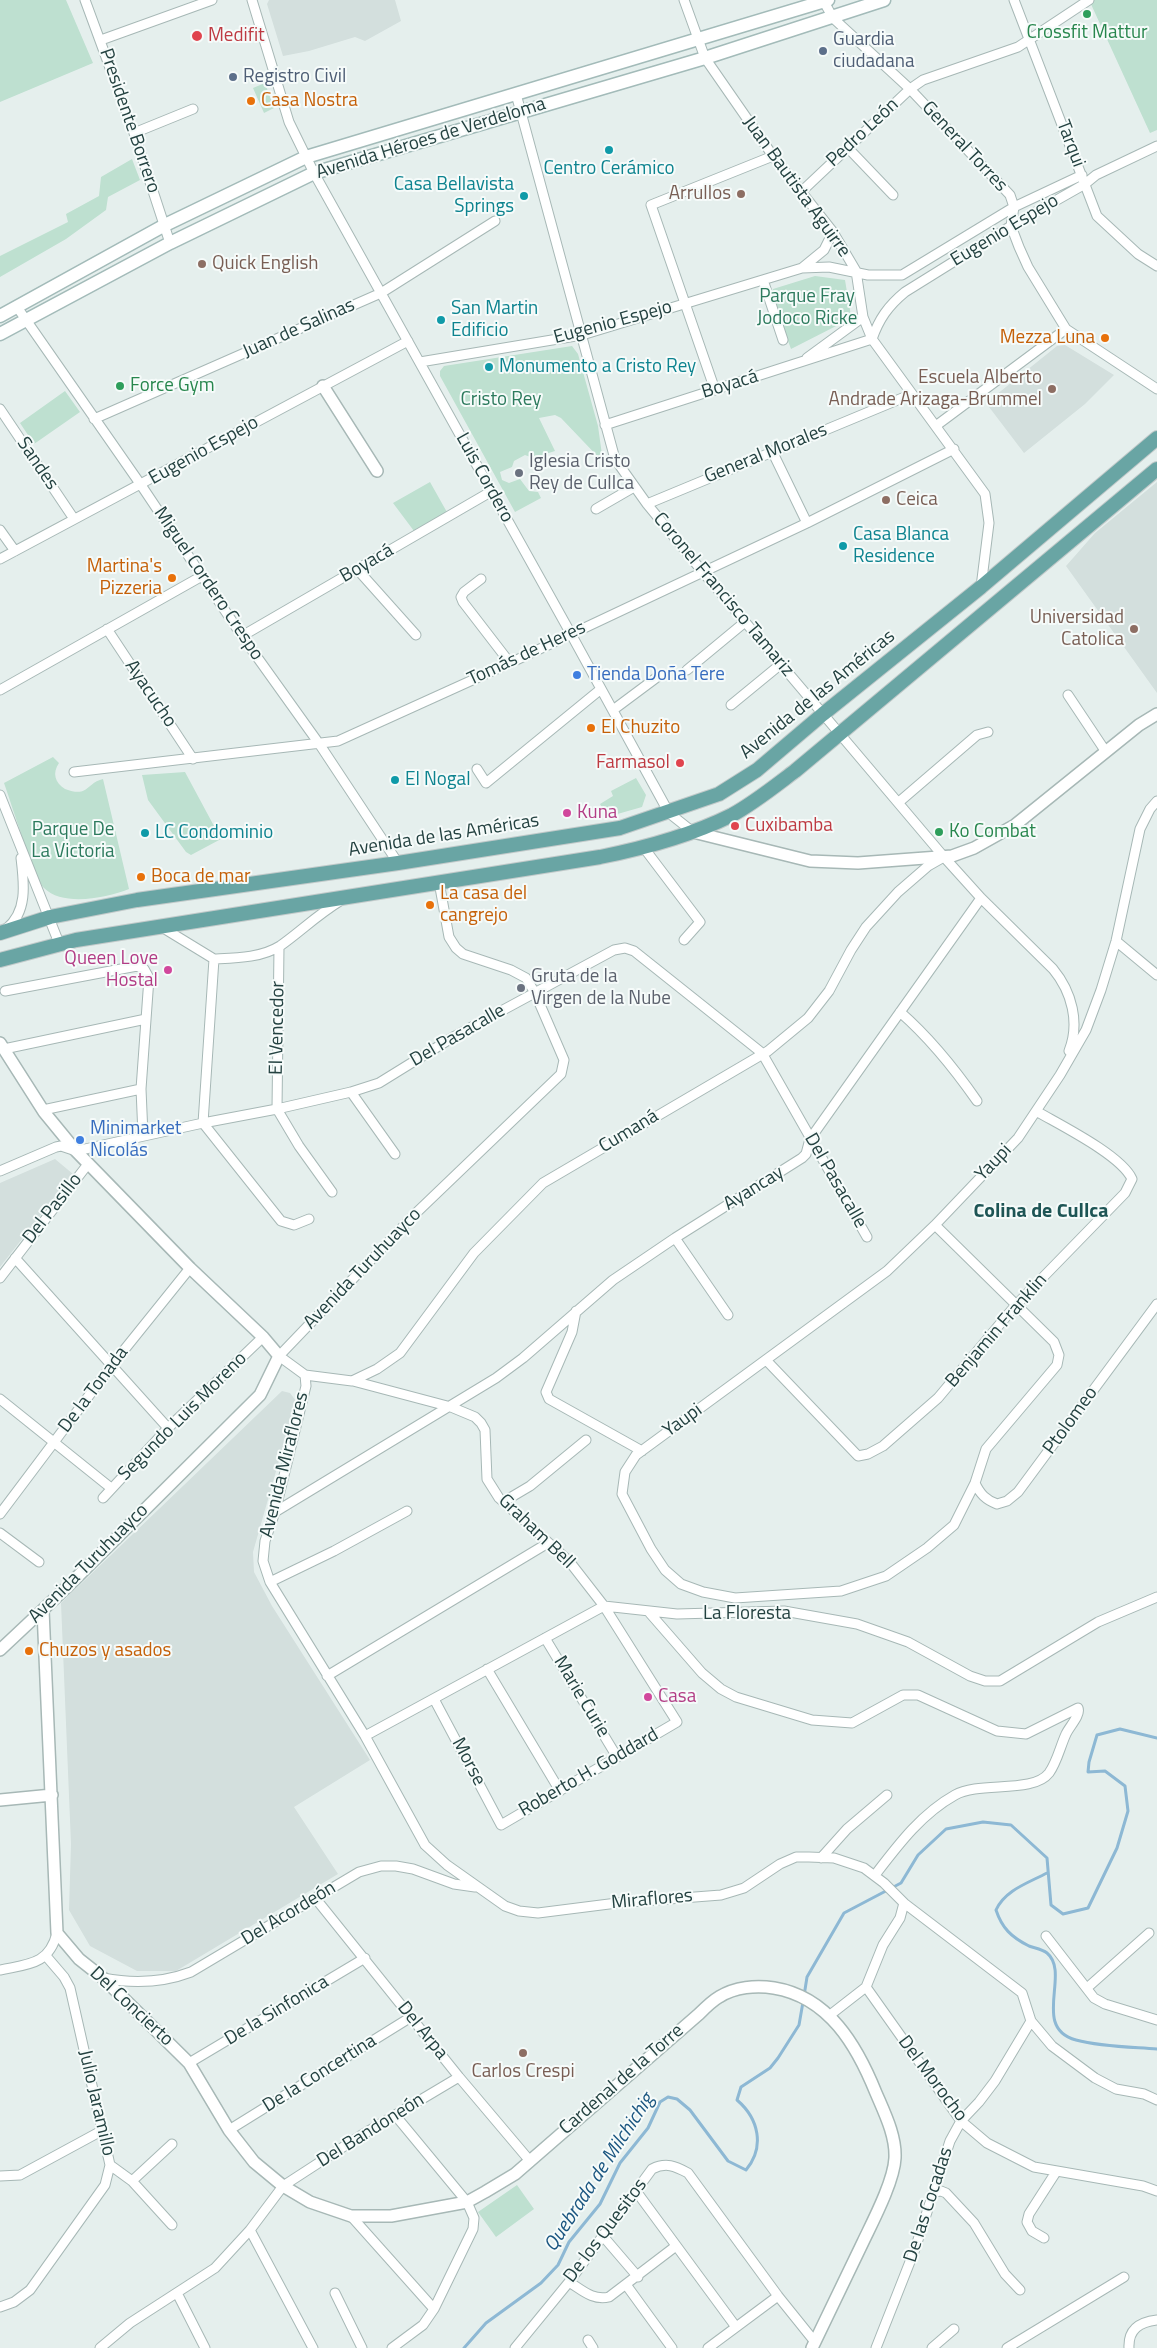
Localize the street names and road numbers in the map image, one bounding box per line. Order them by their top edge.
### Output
street label: Presidente Borrero [94,46,164,196]
street label: Avenida Héroes de Verdeloma [314,93,548,185]
street label: Pedro León [822,94,904,172]
street label: General Torres [916,97,1012,197]
street label: Juan Bautista Aguirre [737,112,855,262]
street label: Tarqui [1051,117,1089,171]
street label: Eugenio Espejo [947,190,1063,272]
street label: Juan de Salinas [239,294,359,364]
street label: Eugenio Espejo [551,296,675,350]
street label: Boyacá [699,366,761,404]
street label: Eugenio Espejo [145,412,263,490]
street label: General Morales [701,419,831,489]
street label: Luis Cordero [450,429,518,527]
street label: Sandes [11,433,63,495]
street label: Miguel Cordero Crespo [148,503,268,665]
street label: Coronel Francisco Tamariz [648,508,798,682]
street label: Boyacá [336,540,398,588]
street label: Tomás de Heres [464,617,590,691]
street label: Avenida de las Américas [736,626,900,764]
street label: Ayacucho [119,656,181,732]
street label: Avenida de las Américas [347,810,541,862]
street label: El Vencedor [266,981,290,1075]
street label: Del Pasacalle [407,1000,509,1072]
street label: Cumaná [595,1105,663,1159]
street label: Del Pasacalle [799,1130,871,1232]
street label: Yaupi [971,1140,1017,1186]
street label: Ayancay [720,1162,788,1216]
street label: Del Pasillo [18,1169,88,1249]
street label: Avenida Turuhuayco [299,1204,427,1334]
street label: Benjamin Franklin [941,1269,1053,1393]
street label: De la Tonada [54,1343,134,1437]
street label: Segundo Luis Moreno [114,1348,252,1486]
street label: Ptolomeo [1039,1383,1103,1459]
street label: Avenida Miraflores [256,1390,314,1540]
street label: Yaupi [659,1399,707,1443]
street label: Graham Bell [493,1490,579,1574]
street label: Avenida Turuhuayco [24,1499,154,1629]
street label: La Floresta [703,1603,791,1625]
street label: Marie Curie [548,1652,614,1742]
street label: Roberto H. Goddard [515,1724,663,1822]
street label: Morse [446,1734,490,1790]
street label: Del Acordeón [238,1877,340,1951]
street label: Miraflores [610,1885,694,1915]
street label: Del Concierto [84,1962,178,2052]
street label: De la Sinfonica [221,1971,333,2051]
street label: Del Arpa [392,1997,452,2065]
street label: Cardenal de la Torre [555,2020,689,2140]
street label: De la Concertina [259,2030,381,2118]
street label: Del Morocho [892,2032,972,2126]
street label: Julio Jaramillo [73,2048,119,2158]
street label: Del Bandoneón [313,2089,429,2173]
street label: De las Cocadas [900,2145,958,2265]
street label: De los Quesitos [560,2175,652,2287]

